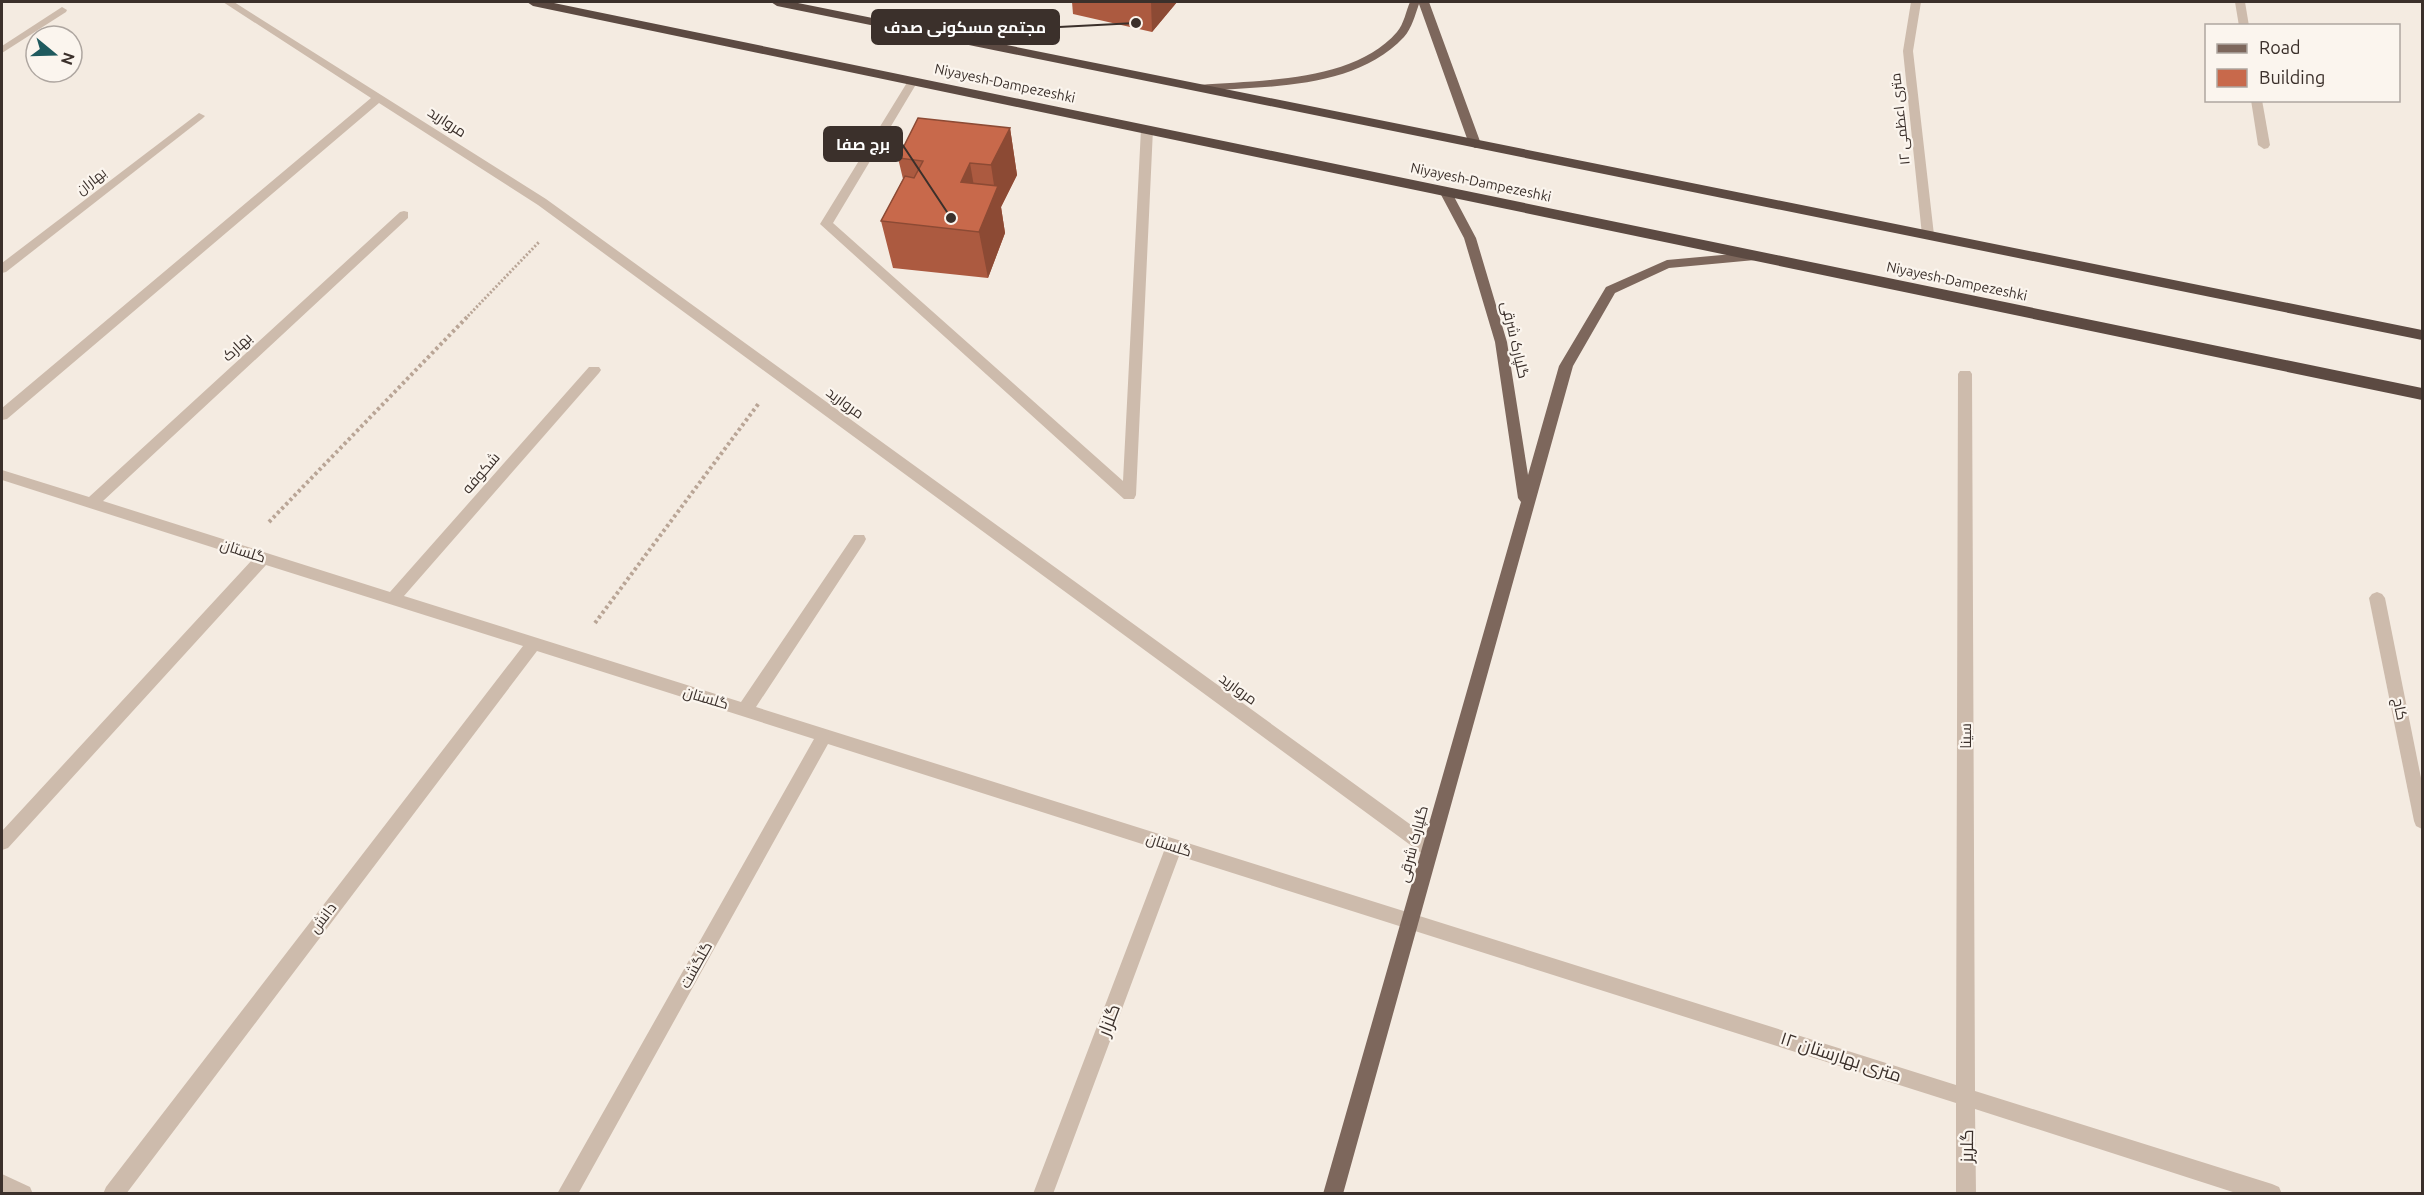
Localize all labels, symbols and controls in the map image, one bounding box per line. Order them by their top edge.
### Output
callout: مجتمع مسکونی صدف [872,10,1059,44]
text: مجتمع مسکونی صدف [884,18,1046,38]
north arrow [24,24,84,84]
legend [2205,24,2400,102]
text: Road [2259,37,2301,57]
text: N [58,50,79,67]
street label: Niyayesh-Dampezeshki [933,60,1077,106]
text: Building [2259,67,2325,87]
street label: ۱۲ متری اعظمی [1887,72,1913,166]
street label: مروارید [424,103,470,141]
callout: برج صفا [824,127,902,161]
text: برج صفا [836,135,890,155]
street label: Niyayesh-Dampezeshki [1409,159,1553,205]
street label: بهاران [73,164,109,198]
street label: Niyayesh-Dampezeshki [1885,258,2029,304]
street label: گلپارک شرقی [1496,300,1533,381]
street label: بهارک [218,329,256,366]
street label: مروارید [823,383,867,423]
street label: شکوفه [458,449,504,497]
street label: گلستان [218,535,268,568]
street label: مروارید [1216,669,1260,709]
street label: گلستان [681,683,731,714]
street label: کاج [2387,696,2411,722]
street label: سینا [1957,723,1974,749]
street label: گلپارک شرقی [1394,804,1433,885]
street label: گلستان [1144,829,1194,862]
street label: دانش [306,899,341,938]
street label: گلگشت [676,939,715,991]
street label: گلزار [1093,1001,1125,1040]
street label: ۱۲ متری بهارستان [1778,1027,1904,1087]
street label: گلریز [1956,1129,1978,1164]

